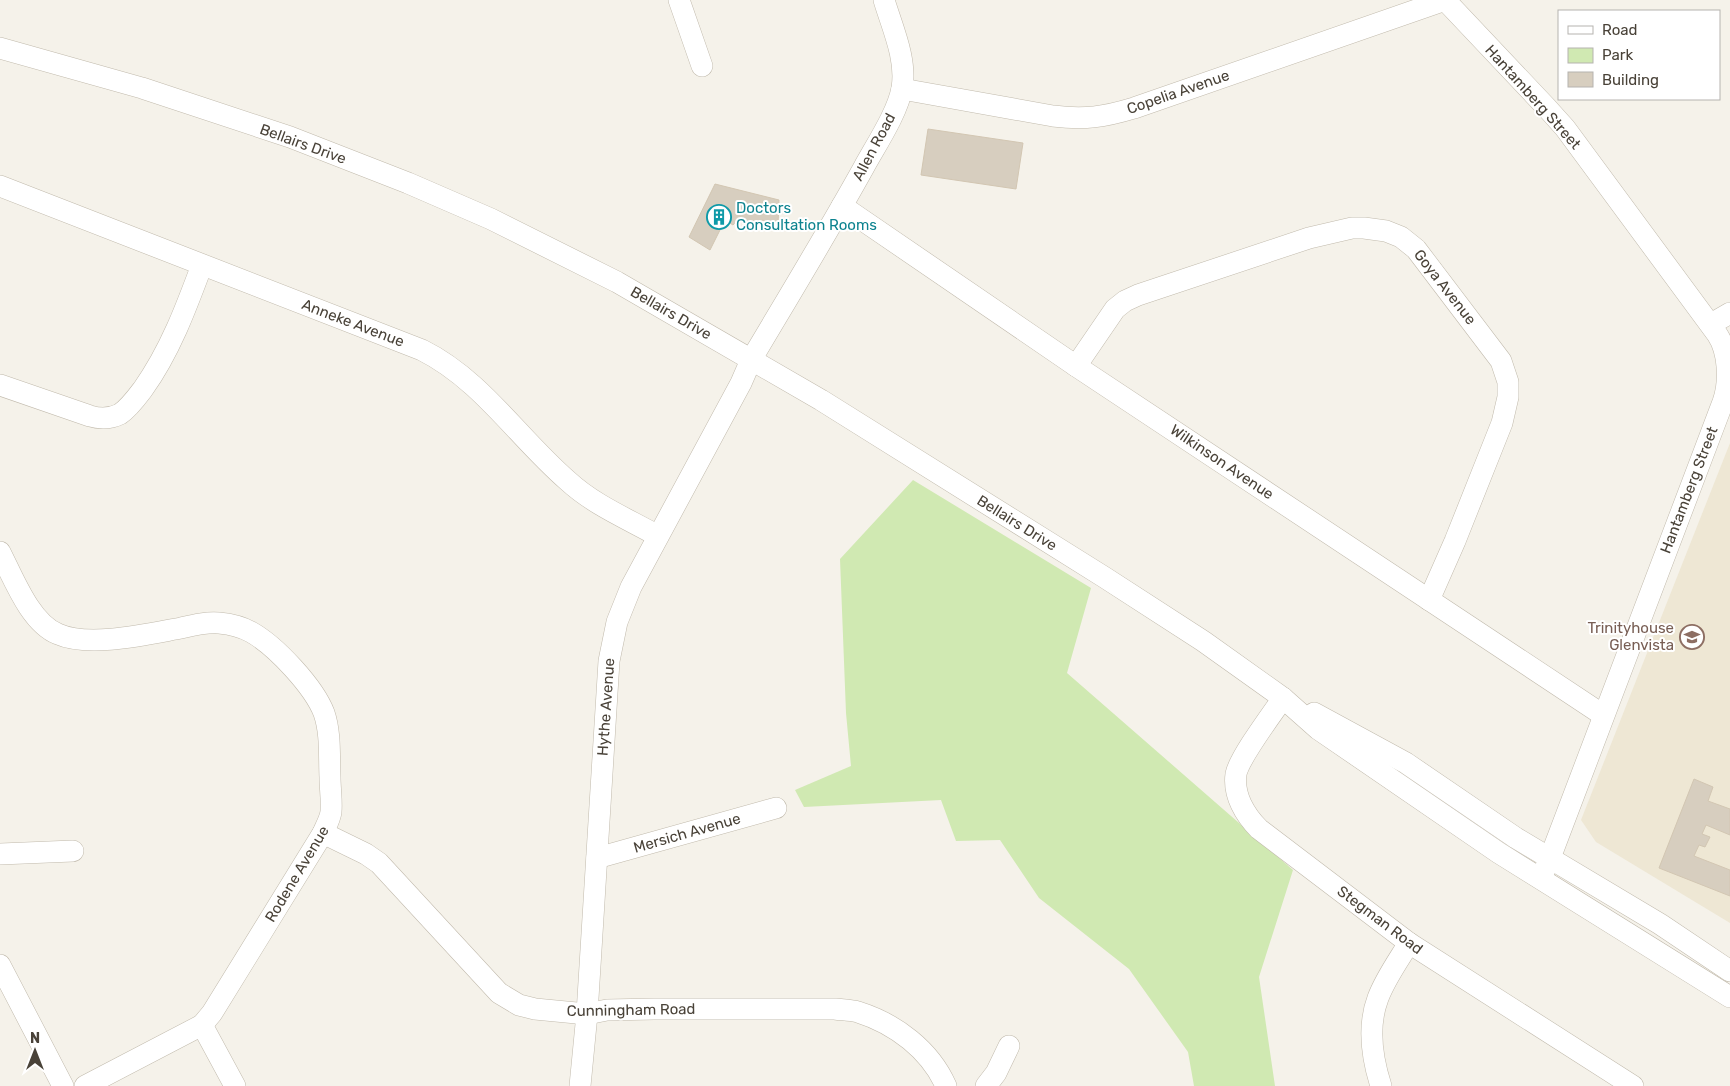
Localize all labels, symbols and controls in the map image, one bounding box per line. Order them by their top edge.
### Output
legend [1558,10,1720,100]
text: Road [1602,21,1638,39]
street label: Hantamberg Street [1481,41,1585,153]
text: Park [1602,46,1633,64]
street label: Copelia Avenue [1124,66,1232,118]
text: Building [1602,71,1659,89]
street label: Allen Road [849,110,899,184]
street label: Bellairs Drive [257,120,349,168]
place label: Doctors Consultation Rooms [736,199,877,234]
building icon: Doctors Consultation Rooms [706,204,732,230]
street label: Goya Avenue [1410,246,1480,328]
street label: Bellairs Drive [627,283,715,343]
street label: Anneke Avenue [299,295,407,351]
street label: Wilkinson Avenue [1167,421,1277,503]
street label: Hantamberg Street [1657,424,1722,556]
street label: Bellairs Drive [974,491,1060,555]
place label: Trinityhouse Glenvista [1588,619,1674,654]
school or university icon: Trinityhouse Glenvista [1679,624,1705,650]
street label: Hythe Avenue [594,657,618,757]
street label: Mersich Avenue [631,809,743,857]
street label: Rodene Avenue [261,823,333,925]
street label: Stegman Road [1334,882,1426,958]
street label: Cunningham Road [566,1000,696,1020]
north arrow [10,1026,60,1076]
text: N [30,1030,40,1047]

